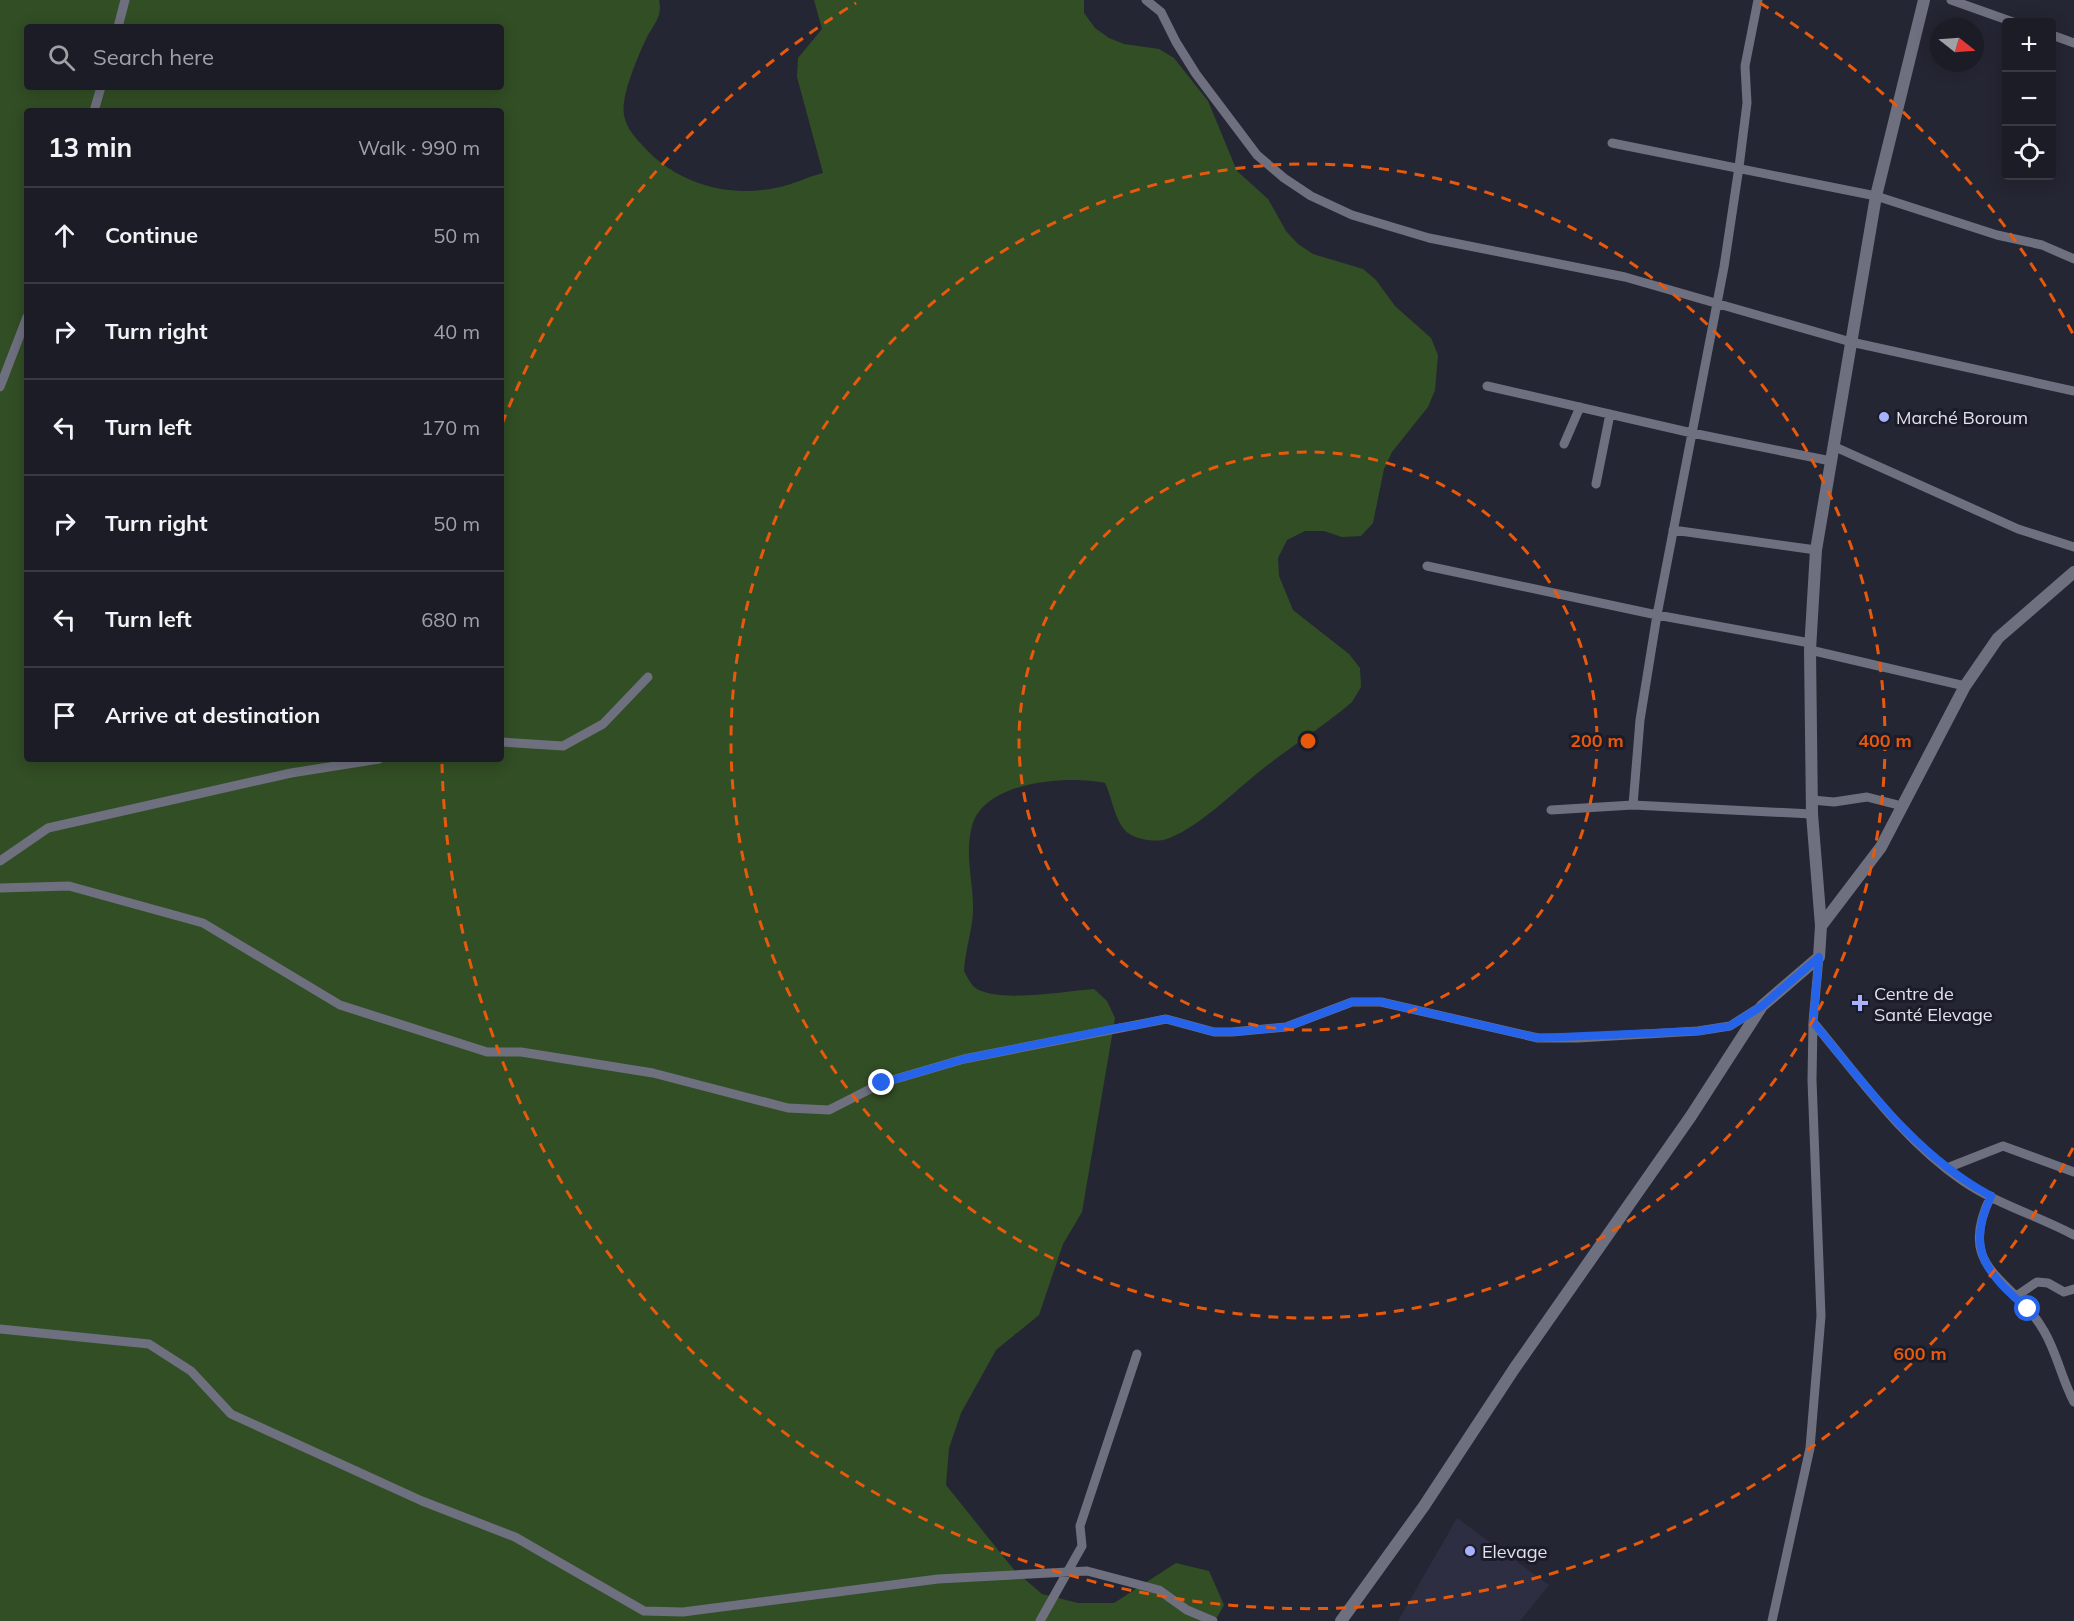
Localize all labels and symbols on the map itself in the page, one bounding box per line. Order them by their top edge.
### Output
north arrow [1930,18,1984,72]
place label: Marché Boroum [1896,406,2028,429]
marker: Marché Boroum [1877,410,1891,424]
text: 200 m [1570,729,1624,752]
text: 400 m [1858,729,1912,752]
centre of rings [1298,731,1318,751]
place label: Centre de Santé Elevage [1874,982,1993,1026]
marker: Centre de Santé Elevage [1851,994,1869,1012]
route end [868,1069,894,1095]
route start [2014,1295,2040,1321]
text: 600 m [1893,1342,1947,1365]
place label: Elevage [1482,1540,1547,1563]
marker: Elevage [1463,1544,1477,1558]

